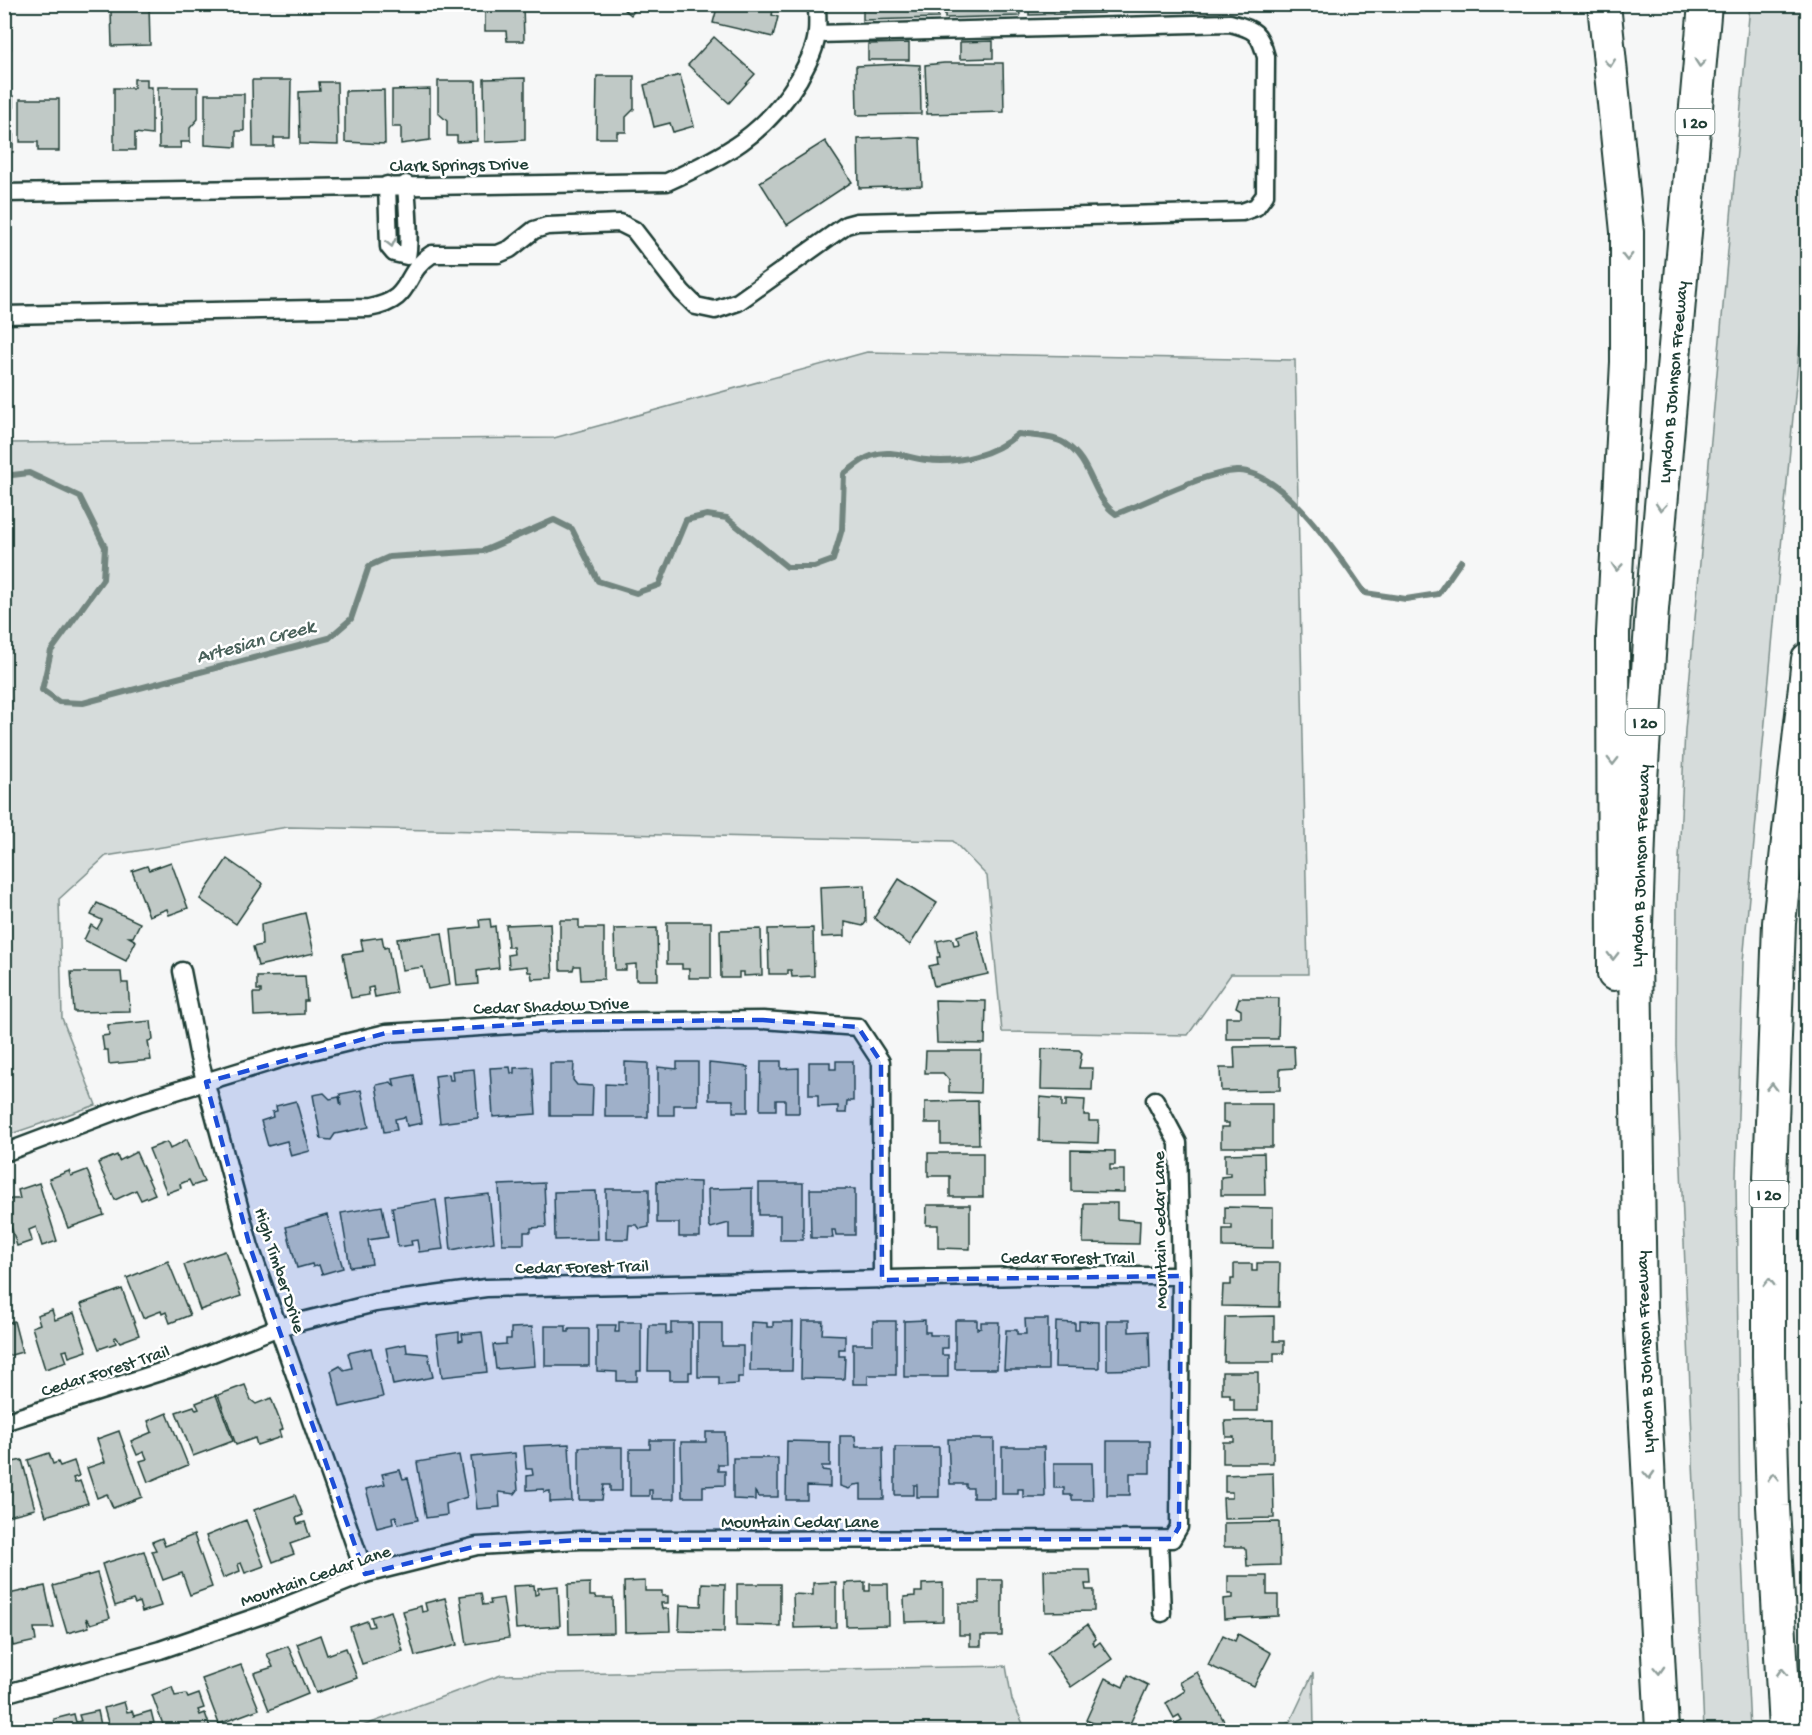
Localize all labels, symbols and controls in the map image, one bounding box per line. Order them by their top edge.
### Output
one-way arrow [1603,58,1616,67]
one-way arrow [1694,58,1707,67]
road number: I 20 [1676,109,1714,135]
street label: Clark Springs Drive [389,155,529,178]
one-way arrow [383,237,396,247]
one-way arrow [1621,252,1633,261]
street label: Lyndon B Johnson Freeway [1655,280,1694,484]
one-way arrow [1655,502,1668,511]
one-way arrow [1611,562,1624,571]
water label: Artesian Creek [194,616,320,670]
road number: I 20 [1626,709,1664,735]
one-way arrow [1607,757,1619,766]
street label: Lyndon B Johnson Freeway [1627,764,1656,968]
one-way arrow [1607,952,1619,961]
street label: Cedar Shadow Drive [473,994,630,1021]
one-way arrow [1765,1083,1778,1092]
street label: Mountain Cedar Lane [1150,1150,1173,1309]
road number: I 20 [1750,1181,1788,1207]
street label: High Timber Drive [248,1205,309,1337]
street label: Cedar Forest Trail [1001,1249,1135,1270]
street label: Lyndon B Johnson Freeway [1632,1250,1661,1454]
street label: Cedar Forest Trail [515,1257,649,1280]
one-way arrow [1763,1278,1775,1287]
street label: Cedar Forest Trail [39,1342,173,1403]
one-way arrow [1642,1471,1655,1480]
one-way arrow [1766,1473,1779,1482]
street label: Mountain Cedar Lane [721,1513,879,1534]
street label: Mountain Cedar Lane [238,1542,394,1613]
one-way arrow [1653,1665,1666,1674]
one-way arrow [1776,1668,1789,1677]

